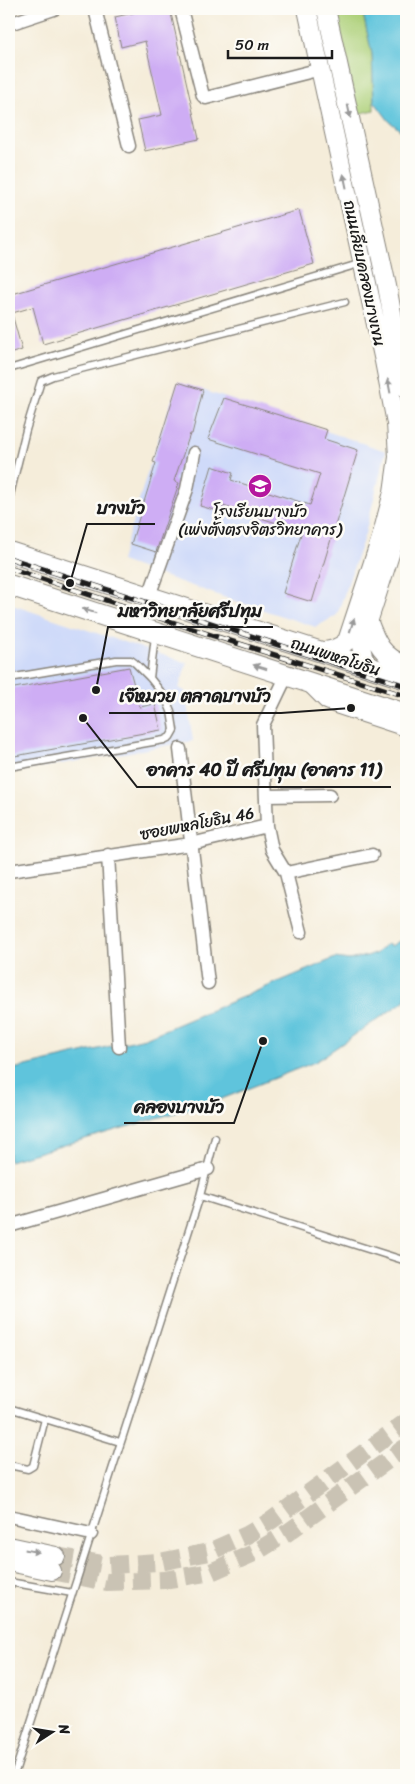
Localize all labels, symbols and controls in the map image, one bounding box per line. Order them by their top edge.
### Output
scale bar [228,28,331,60]
text: 50 m [235,32,270,58]
one-way arrow [345,103,353,119]
one-way arrow [341,174,349,189]
street label: ถนนเลียบคลองบางเขน [335,197,394,349]
one-way arrow [384,378,392,394]
school or university icon: โรงเรียนบางบัว (เพ่งตั้งตรงจิตรวิทยาคาร) [247,473,273,499]
callout: บางบัว [87,491,155,524]
text: บางบัว [96,492,145,524]
place label: โรงเรียนบางบัว (เพ่งตั้งตรงจิตรวิทยาคาร) [178,497,343,544]
callout: มหาวิทยาลัยศรีปทุม [108,594,273,627]
text: มหาวิทยาลัยศรีปทุม [117,595,263,627]
one-way arrow [81,606,96,614]
one-way arrow [349,617,356,632]
street label: ถนนพหลโยธิน [287,628,385,685]
one-way arrow [252,662,267,670]
callout: เจ๊หมวย ตลาดบางบัว [109,680,281,713]
text: เจ๊หมวย ตลาดบางบัว [119,680,271,712]
callout: อาคาร 40 ปี ศรีปทุม (อาคาร 11) [137,754,391,787]
text: อาคาร 40 ปี ศรีปทุม (อาคาร 11) [146,754,383,786]
street label: ซอยพหลโยธิน 46 [138,798,257,849]
callout: คลองบางบัว [124,1090,234,1123]
text: คลองบางบัว [133,1091,224,1123]
one-way arrow [25,1547,40,1555]
north arrow [28,1706,78,1756]
text: N [51,1721,78,1737]

